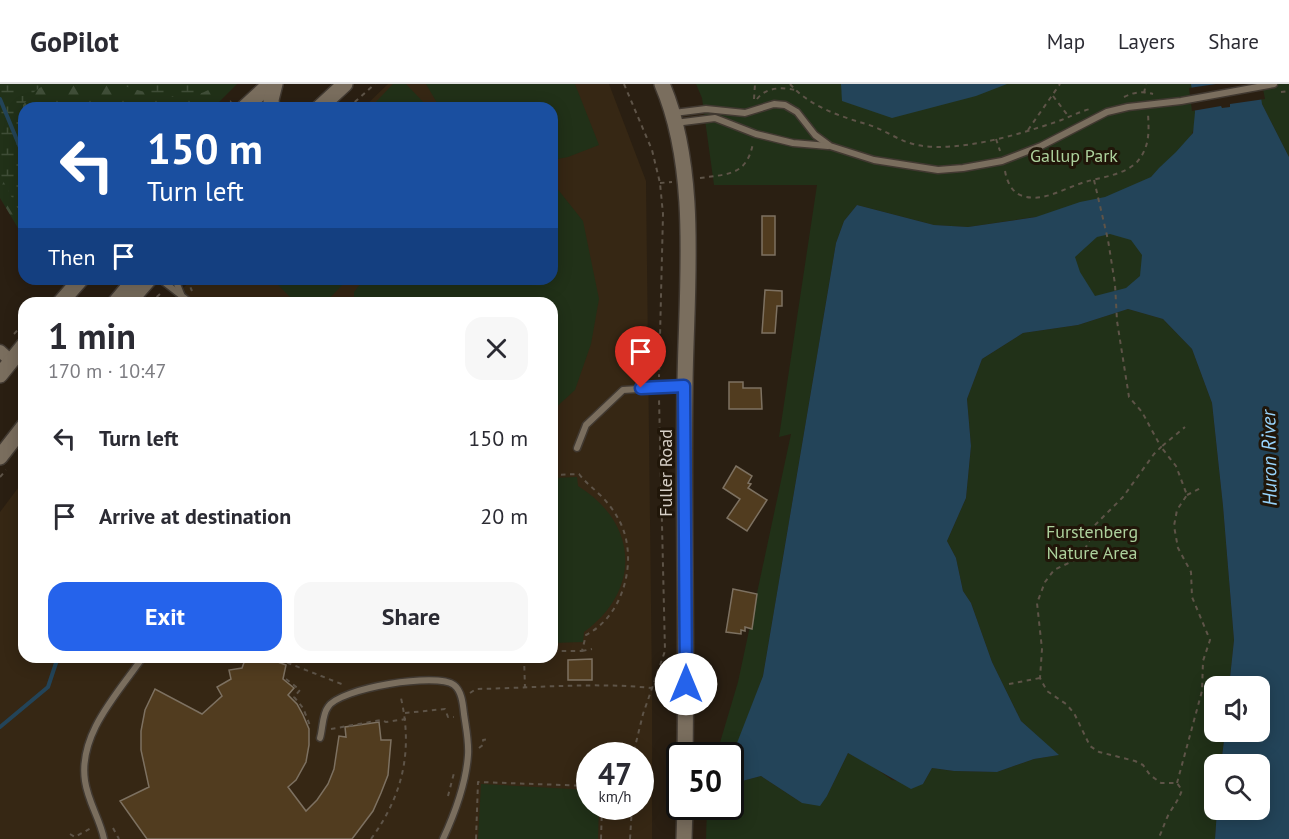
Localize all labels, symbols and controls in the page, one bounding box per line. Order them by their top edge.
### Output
text: GoPilot [30,23,119,60]
text: Map [1047,28,1085,55]
text: Layers [1118,28,1175,55]
text: Share [1208,28,1259,55]
text: 150 m [147,121,263,176]
icon: left [48,126,126,204]
park label: Gallup Park [1030,144,1118,167]
text: Turn left [147,174,244,208]
icon: arrive [107,240,140,273]
text: Then [48,243,95,271]
text: 1 min [48,312,136,359]
button: close [465,317,528,380]
pin [615,326,666,388]
icon: arrive [624,335,657,368]
text: 170 m · 10:47 [48,358,166,384]
water label: Huron River [1255,408,1283,506]
icon: left [48,422,81,455]
text: Turn left [99,424,179,452]
text: 150 m [468,424,528,452]
street label: Fuller Road [654,429,677,517]
icon: arrive [48,500,81,533]
text: Arrive at destination [99,502,291,530]
text: 20 m [480,502,528,530]
park label: Furstenberg Nature Area [1046,520,1138,564]
button: Exit [48,582,282,651]
button: Share [294,582,528,651]
position arrow [654,652,718,716]
map controls [1204,676,1270,820]
button: sound [1204,676,1270,742]
speed limit sign: 50 [666,742,744,820]
text: 47 [598,754,632,793]
button: search [1204,754,1270,820]
text: km/h [599,787,631,806]

